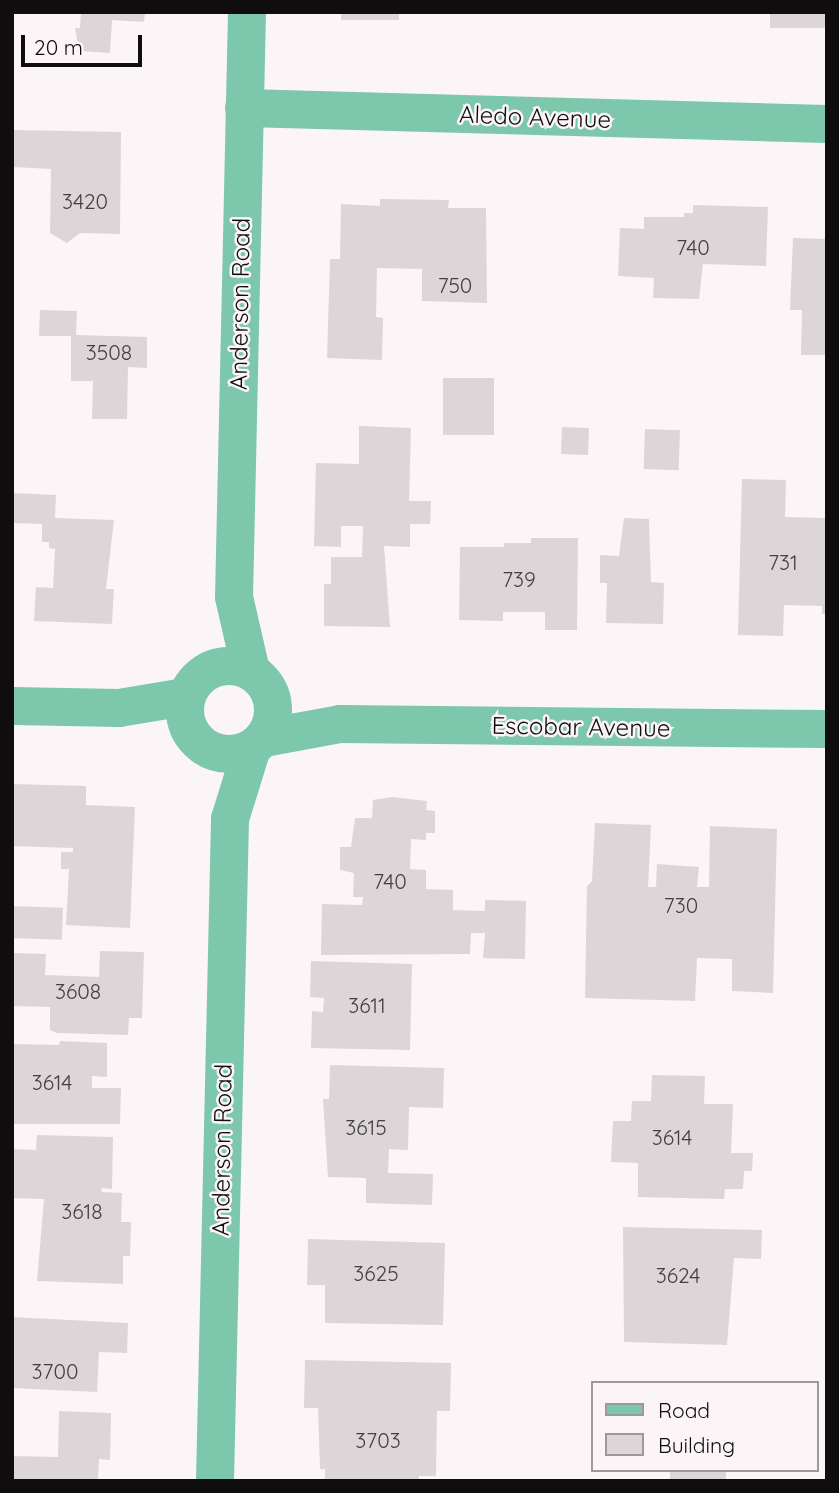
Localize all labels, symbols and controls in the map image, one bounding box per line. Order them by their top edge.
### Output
scale bar [24,21,145,65]
text: 20 m [34,34,83,60]
street label: Aledo Avenue [459,100,611,134]
house number: 3420 [62,188,108,214]
street label: Anderson Road [224,218,256,390]
house number: 740 [676,234,710,260]
house number: 750 [438,272,472,298]
house number: 3508 [86,339,132,365]
house number: 731 [768,549,798,575]
house number: 739 [502,566,536,592]
street label: Escobar Avenue [491,711,671,743]
house number: 740 [373,868,407,894]
house number: 730 [664,892,698,918]
house number: 3608 [55,978,101,1004]
house number: 3611 [348,992,386,1018]
street label: Anderson Road [206,1064,238,1236]
house number: 3614 [32,1069,72,1095]
house number: 3615 [345,1114,387,1140]
house number: 3614 [652,1124,692,1150]
house number: 3618 [61,1198,103,1224]
house number: 3625 [353,1260,399,1286]
house number: 3624 [656,1262,700,1288]
house number: 3700 [32,1358,78,1384]
legend [590,1381,818,1472]
text: Road [658,1397,710,1423]
house number: 3703 [355,1427,401,1453]
text: Building [658,1432,735,1458]

